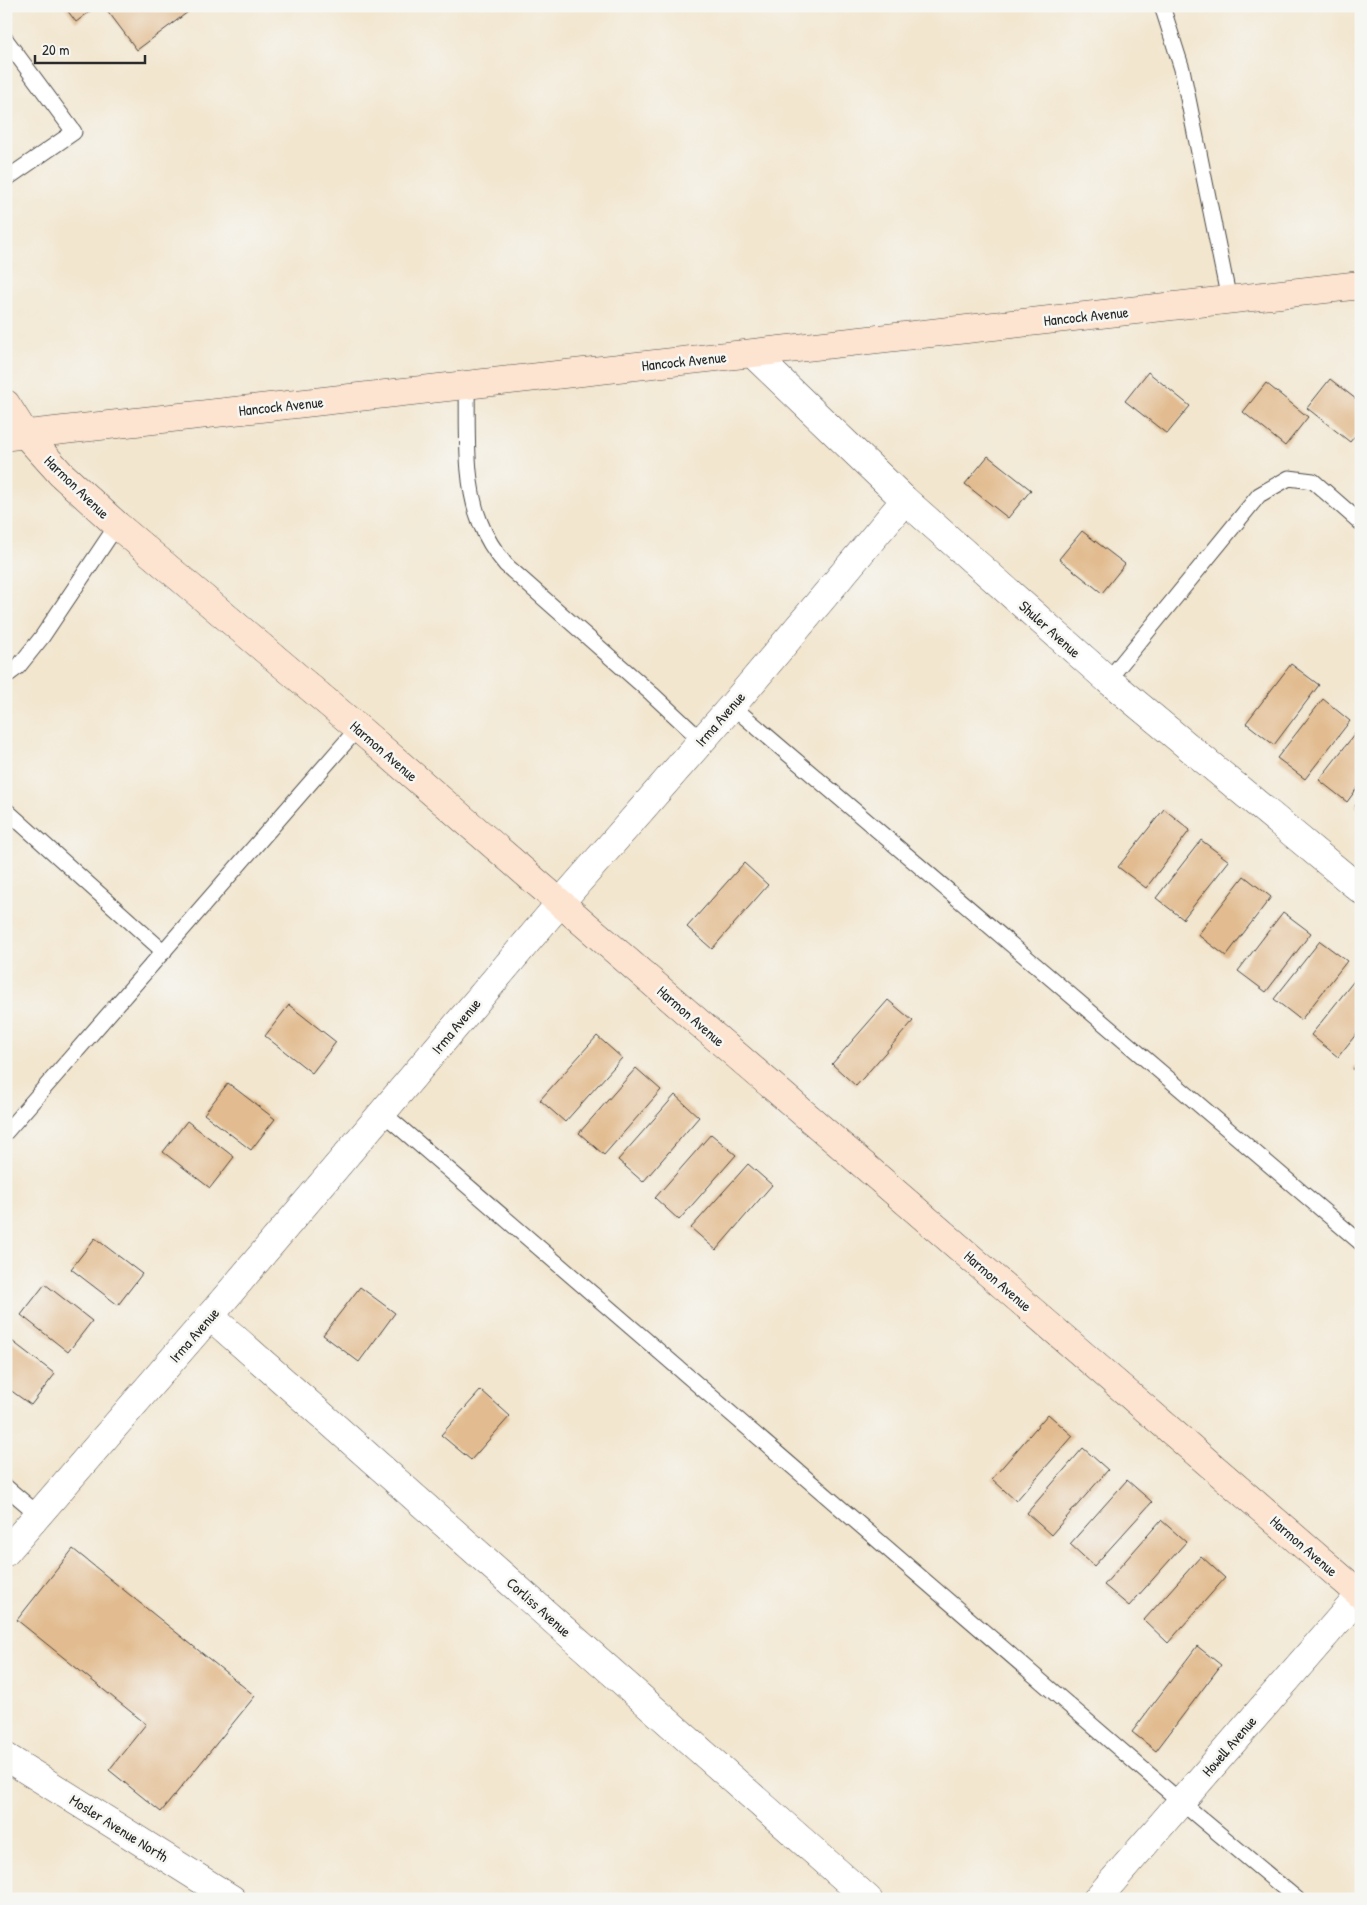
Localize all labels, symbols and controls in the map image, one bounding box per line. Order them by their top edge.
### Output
scale bar [35,32,145,64]
text: 20 m [42,39,69,60]
street label: Hancock Avenue [1043,301,1129,331]
street label: Hancock Avenue [641,346,727,376]
street label: Hancock Avenue [238,391,324,421]
street label: Harmon Avenue [40,451,114,523]
street label: Shuler Avenue [1015,596,1085,662]
street label: Irma Avenue [690,687,750,751]
street label: Harmon Avenue [346,716,422,786]
street label: Harmon Avenue [653,981,729,1051]
street label: Irma Avenue [426,994,486,1058]
street label: Harmon Avenue [960,1246,1036,1316]
street label: Irma Avenue [164,1303,224,1367]
street label: Harmon Avenue [1266,1511,1342,1581]
street label: Corliss Avenue [502,1572,576,1642]
street label: Howell Avenue [1197,1711,1261,1781]
street label: Mosler Avenue North [66,1789,172,1867]

